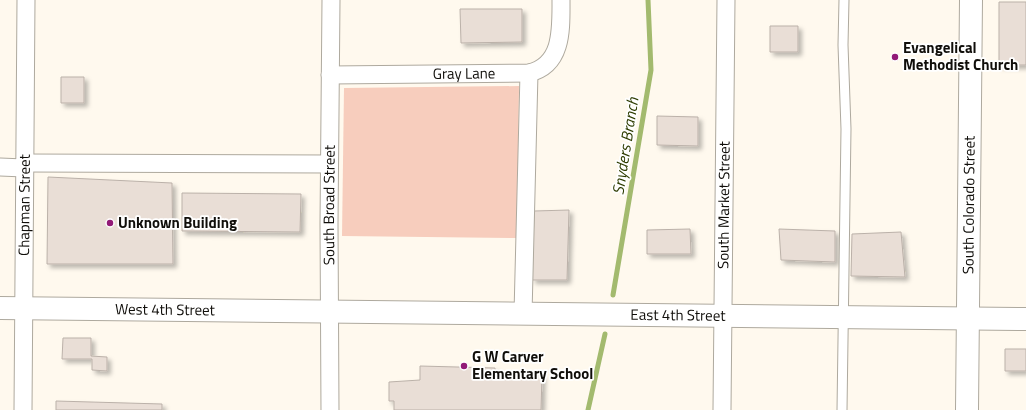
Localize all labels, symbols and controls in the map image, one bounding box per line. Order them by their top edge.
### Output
place label: Evangelical Methodist Church [903,36,1018,76]
marker: Evangelical Methodist Church [890,52,900,62]
street label: Gray Lane [432,61,496,85]
water label: Snyders Branch [605,95,645,196]
street label: South Colorado Street [956,135,981,274]
street label: South Market Street [711,140,736,269]
street label: South Broad Street [317,144,341,265]
street label: Chapman Street [12,153,36,256]
place label: Unknown Building [118,211,237,234]
marker: Unknown Building [105,218,115,228]
street label: West 4th Street [115,297,216,321]
street label: East 4th Street [630,303,726,327]
place label: G W Carver Elementary School [472,345,593,385]
marker: G W Carver Elementary School [459,361,469,371]

